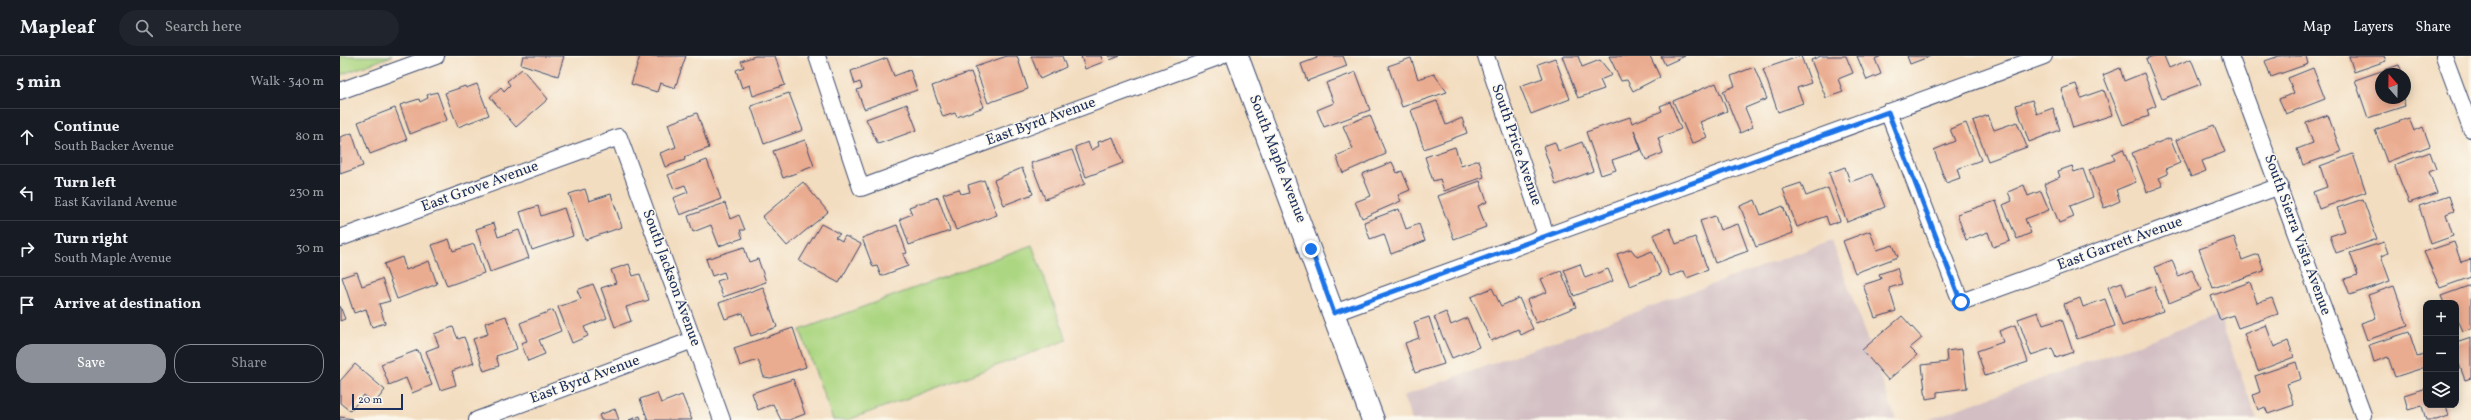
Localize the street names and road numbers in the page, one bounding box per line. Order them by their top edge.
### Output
street label: South Price Avenue [1485,81,1547,209]
street label: East Byrd Avenue [983,92,1099,152]
street label: South Maple Avenue [1243,92,1311,226]
street label: South Sierra Vista Avenue [2258,152,2336,318]
street label: East Grove Avenue [419,156,541,218]
street label: South Jackson Avenue [636,207,706,349]
street label: East Garrett Avenue [2055,212,2185,276]
street label: East Byrd Avenue [527,350,643,410]

